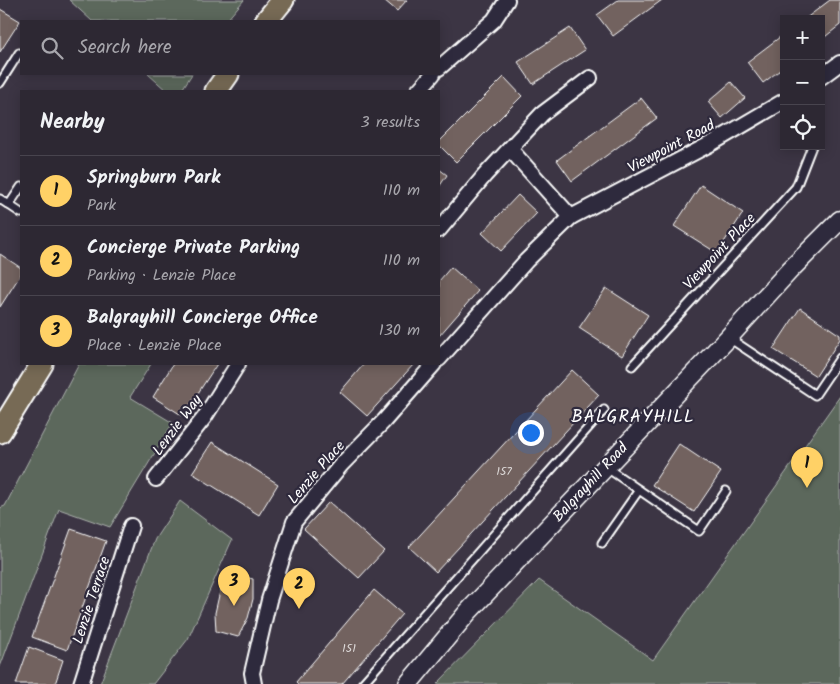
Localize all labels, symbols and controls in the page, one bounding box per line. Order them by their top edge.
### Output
map controls [780,15,825,150]
button: + [780,15,825,60]
search box [20,20,440,75]
text: Search here [78,33,172,63]
icon: search [38,34,66,62]
button: − [780,60,825,105]
button: locate [780,105,825,150]
text: Nearby [40,106,105,139]
text: 3 results [361,110,420,135]
street label: Viewpoint Road [624,114,720,180]
text: Springburn Park [87,163,220,193]
text: 1 [54,178,58,203]
text: 110 m [383,178,420,203]
text: Park [87,193,116,218]
street label: Viewpoint Place [678,207,762,296]
text: Concierge Private Parking [87,233,300,263]
text: 2 [51,248,61,273]
text: 110 m [383,248,420,273]
text: Parking · Lenzie Place [87,263,236,288]
text: Balgrayhill Concierge Office [87,303,318,333]
text: 3 [52,318,60,343]
text: 130 m [379,318,420,343]
text: Place · Lenzie Place [87,333,221,358]
street label: Lenzie Way [147,389,210,461]
district label: BALGRAYHILL [571,403,695,432]
your location [518,420,544,446]
street label: Lenzie Place [282,435,352,510]
street label: Balgrayhill Road [547,437,634,528]
pin: 1 [791,447,823,488]
house number: 157 [496,462,512,481]
street label: Lenzie Terrace [66,553,118,647]
pin: 3 [218,565,250,606]
pin: 2 [283,568,315,609]
house number: 151 [342,639,356,658]

